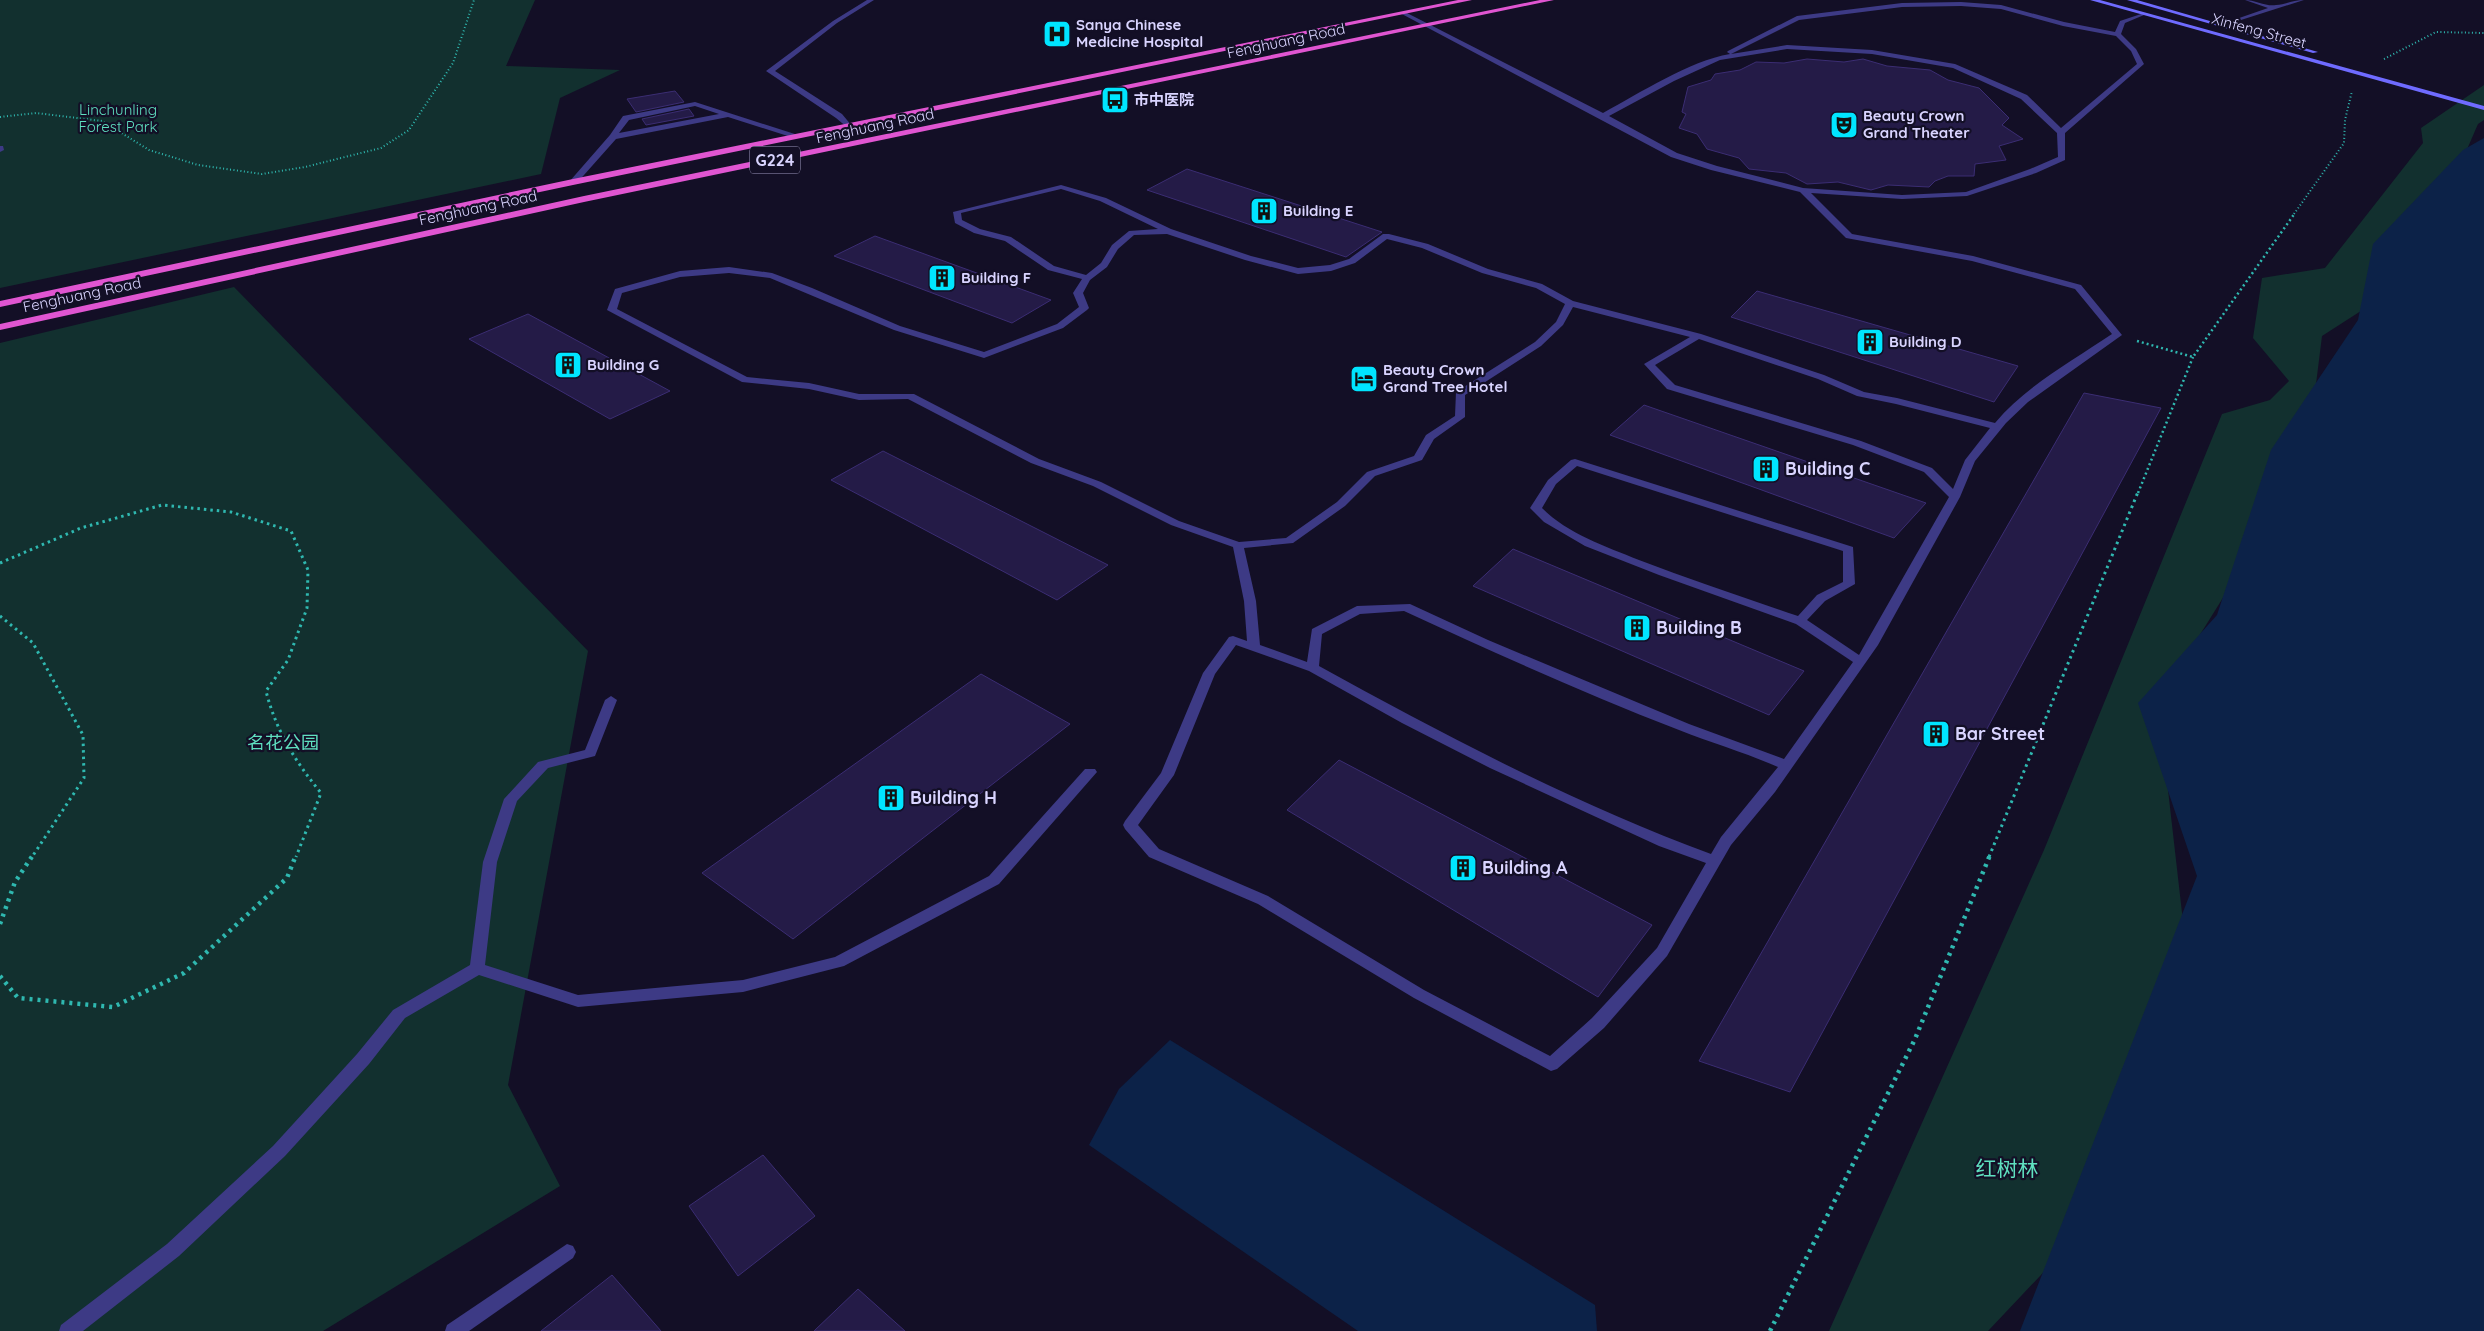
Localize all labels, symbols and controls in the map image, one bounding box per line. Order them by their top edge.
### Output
street label: Xinfeng Street [2210,9,2309,52]
place label: Sanya Chinese Medicine Hospital [1076,15,1203,51]
hospital icon: Sanya Chinese Medicine Hospital [1042,19,1072,49]
street label: Fenghuang Road [1225,19,1347,62]
bus stop icon: 市中医院 [1100,85,1130,115]
place label: 市中医院 [1134,90,1194,109]
park label: Linchunling Forest Park [78,100,158,136]
street label: Fenghuang Road [814,104,936,147]
place label: Beauty Crown Grand Theater [1863,106,1970,142]
theatre icon: Beauty Crown Grand Theater [1829,110,1859,140]
road number: G224 [750,146,800,174]
street label: Fenghuang Road [417,186,539,229]
building icon: Building E [1249,196,1279,226]
place label: Building E [1283,201,1353,220]
building icon: Building F [927,263,957,293]
place label: Building F [961,268,1031,287]
street label: Fenghuang Road [21,273,143,316]
building icon: Building D [1855,327,1885,357]
place label: Building D [1889,332,1962,351]
building icon: Building G [553,350,583,380]
place label: Building G [587,355,659,374]
place label: Beauty Crown Grand Tree Hotel [1383,360,1507,396]
hotel icon: Beauty Crown Grand Tree Hotel [1349,364,1379,394]
building icon: Building C [1751,454,1781,484]
place label: Building C [1785,457,1870,480]
building icon: Building B [1622,613,1652,643]
place label: Building B [1656,616,1742,639]
building icon: Bar Street [1921,719,1951,749]
place label: Bar Street [1955,722,2045,745]
park label: 名花公园 [247,731,319,754]
building icon: Building H [876,783,906,813]
place label: Building H [910,786,997,809]
building icon: Building A [1448,853,1478,883]
place label: Building A [1482,856,1568,879]
park label: 红树林 [1976,1155,2039,1181]

